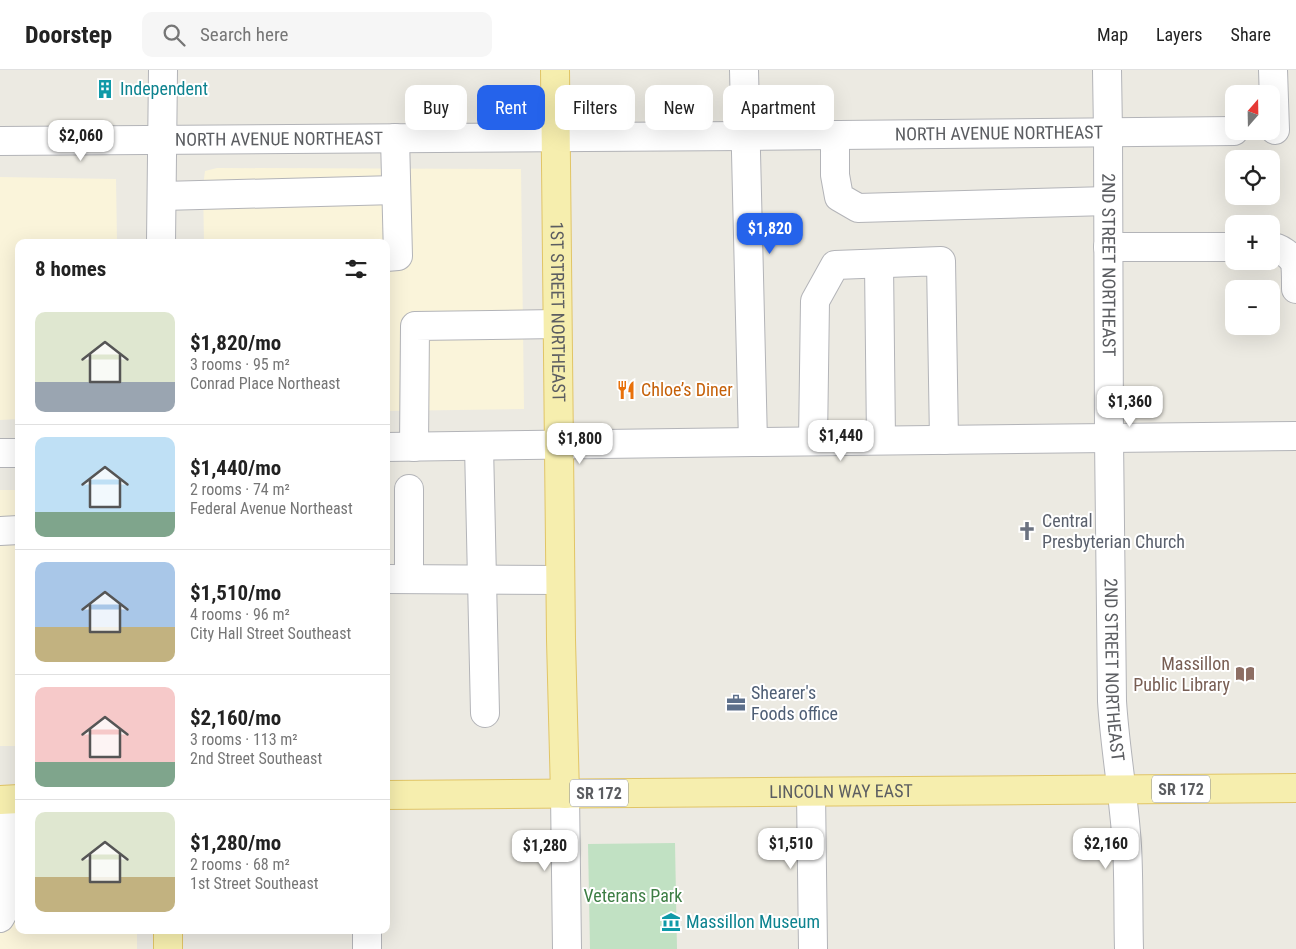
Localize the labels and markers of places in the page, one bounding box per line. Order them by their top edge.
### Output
building icon: Independent [94,78,116,100]
place label: Independent [120,78,208,99]
pin: $2,060 [40,119,122,162]
pin: $1,820 [729,212,811,255]
restaurant icon: Chloe’s Diner [615,379,637,401]
place label: Chloe’s Diner [641,379,733,400]
pin: $1,360 [1089,386,1171,428]
pin: $1,440 [800,420,882,462]
pin: $1,800 [539,422,621,465]
place label: Central Presbyterian Church [1042,510,1185,552]
church icon: Central Presbyterian Church [1016,520,1038,542]
place label: Massillon Public Library [1133,653,1230,695]
library icon: Massillon Public Library [1234,663,1256,685]
place label: Shearer's Foods office [751,682,838,724]
office icon: Shearer's Foods office [725,692,747,714]
pin: $1,510 [750,828,832,870]
pin: $2,160 [1065,828,1147,870]
pin: $1,280 [504,830,586,872]
museum icon: Massillon Museum [660,911,682,933]
place label: Massillon Museum [686,911,820,932]

